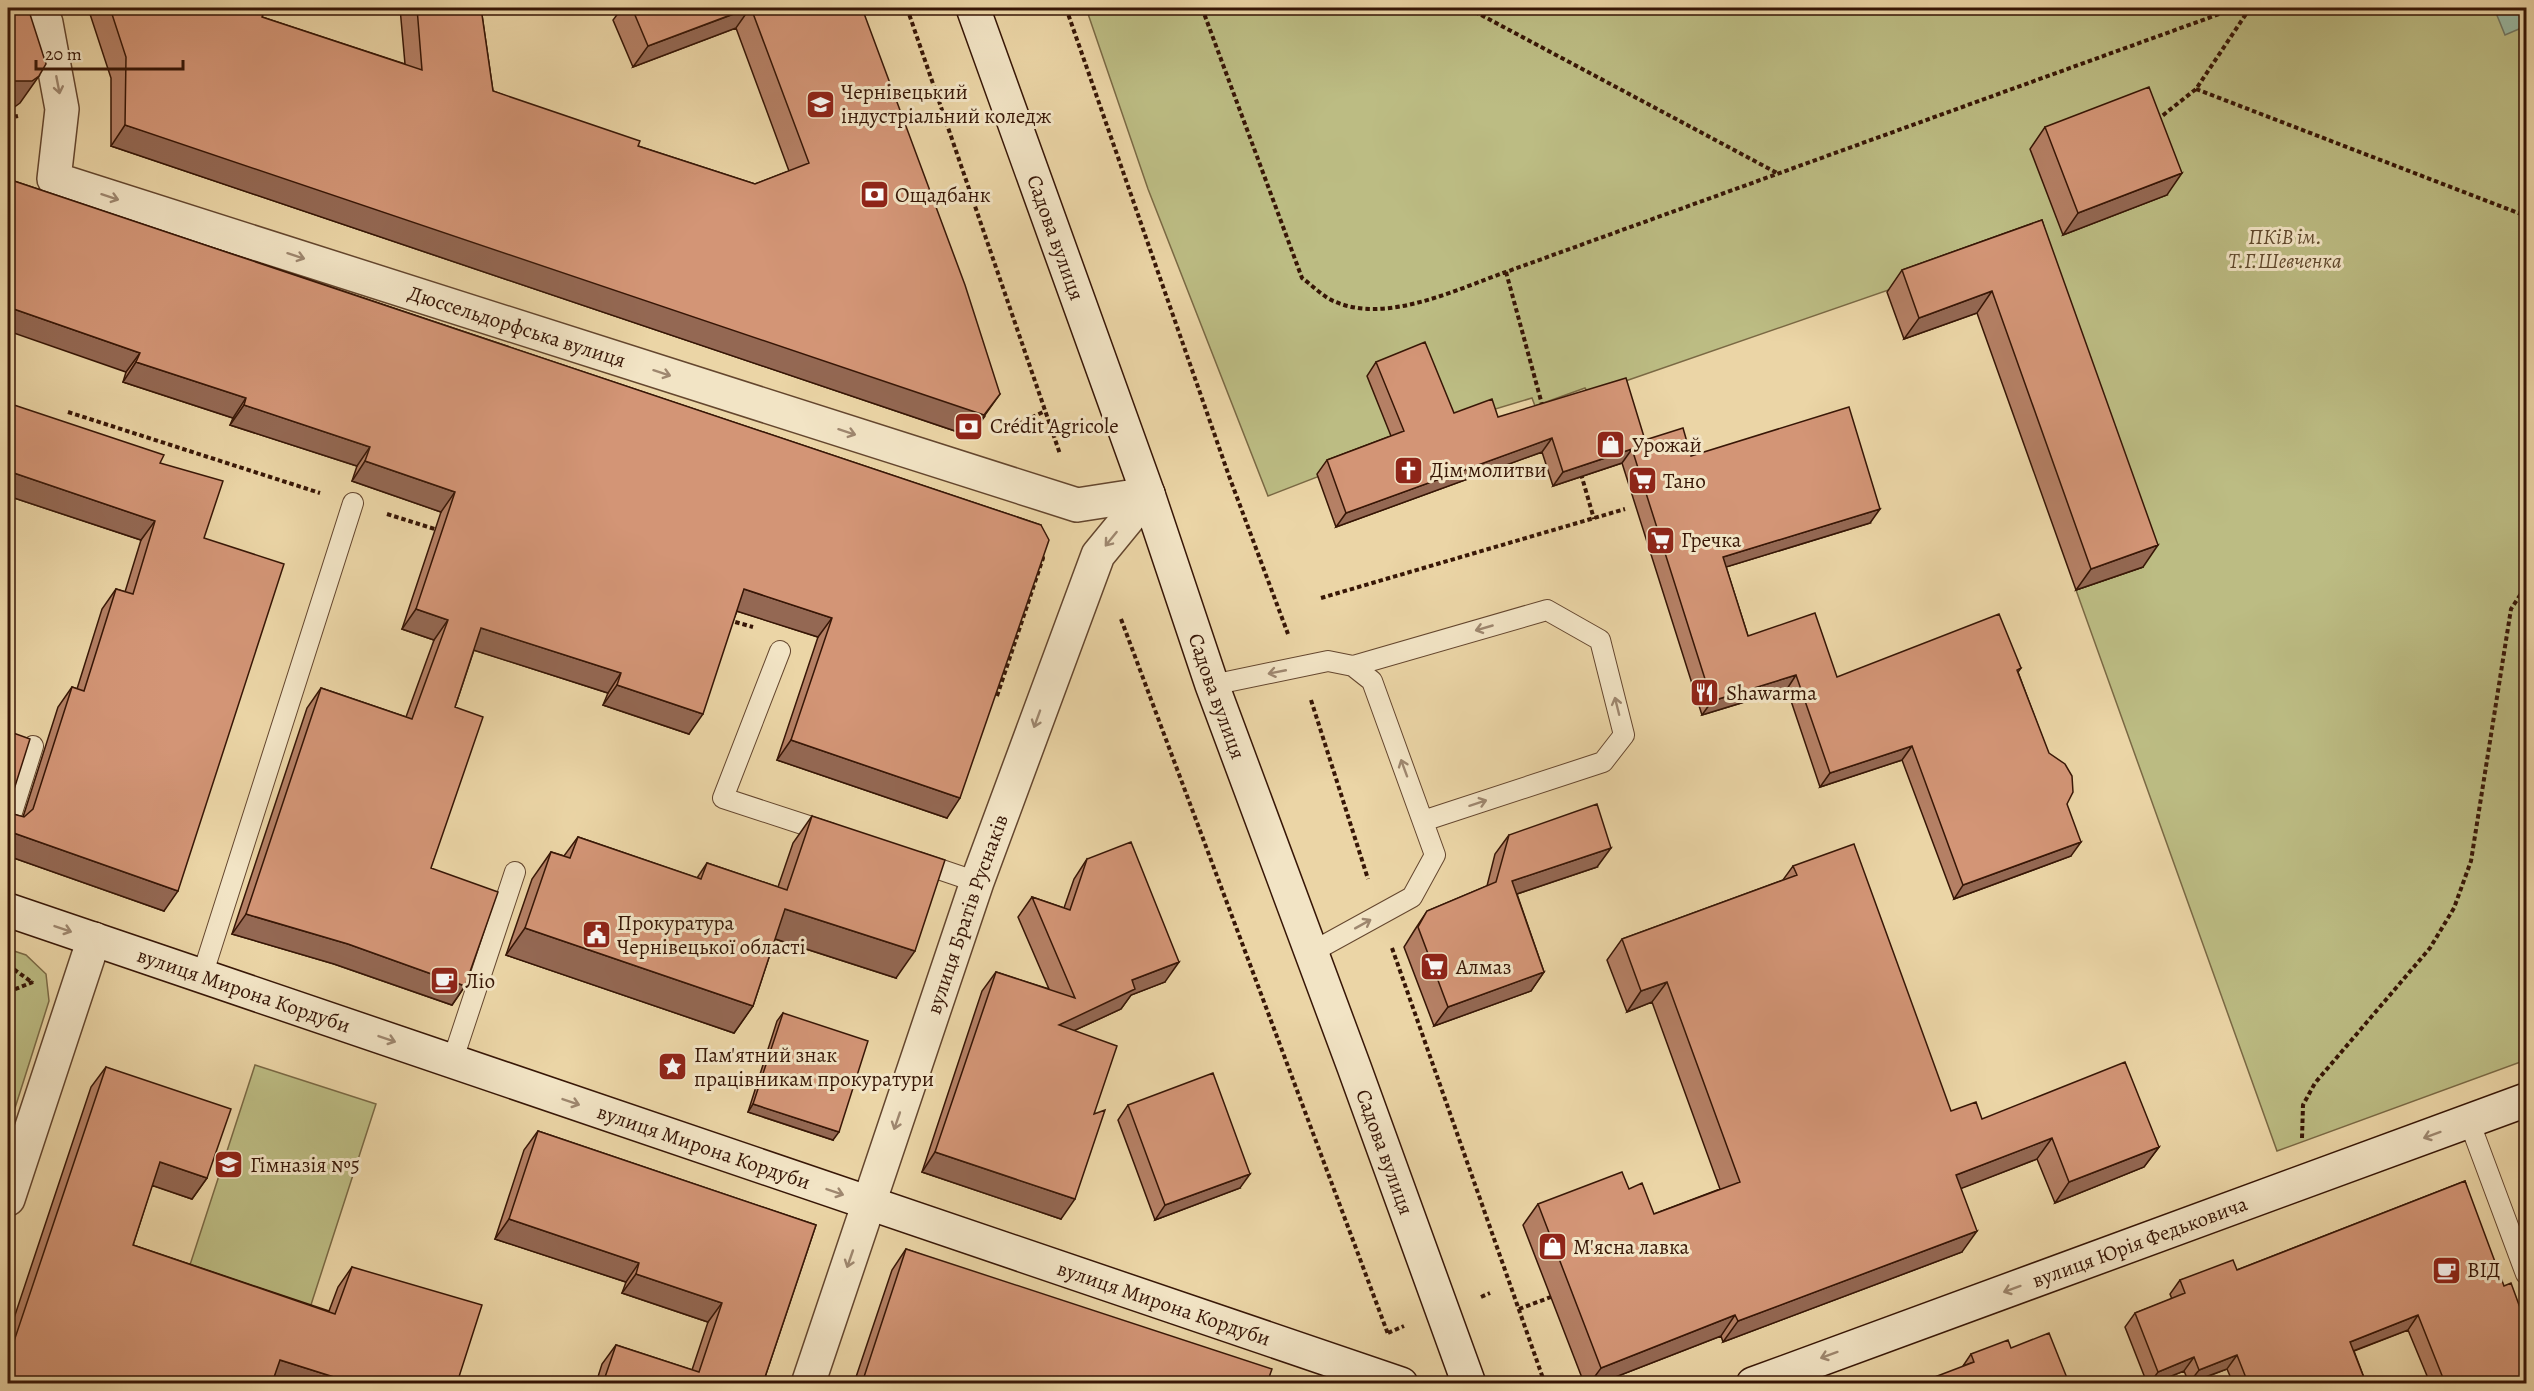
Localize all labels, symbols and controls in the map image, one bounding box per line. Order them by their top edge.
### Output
scale bar [36,33,183,71]
text: 20 m [45,42,82,66]
one-way arrow [53,75,64,94]
place label: Чернівецький індустріальний коледж [841,78,1052,130]
school or university icon: Чернівецький індустріальний коледж [804,88,836,120]
street label: Садова вулиця [1020,171,1091,304]
bank icon: Ощадбанк [858,179,890,211]
place label: Ощадбанк [895,181,991,209]
one-way arrow [100,192,119,203]
park label: ПКіВ ім. Т.Г.Шевченка [2228,223,2342,275]
one-way arrow [286,251,305,262]
street label: Дюссельдорфська вулиця [405,279,629,374]
one-way arrow [652,368,671,379]
bank icon: Crédit Agricole [953,410,985,442]
place label: Crédit Agricole [990,412,1119,440]
one-way arrow [837,427,856,438]
shop icon: Урожай [1595,429,1627,461]
place label: Урожай [1632,431,1702,459]
church icon: Дім молитви [1393,454,1425,486]
place label: Дім молитви [1430,456,1547,484]
supermarket icon: Тано [1626,465,1658,497]
place label: Тано [1663,467,1706,495]
supermarket icon: Гречка [1644,524,1676,556]
place label: Гречка [1681,526,1742,554]
one-way arrow [1104,531,1118,546]
one-way arrow [1475,623,1494,634]
street label: Садова вулиця [1182,629,1252,763]
one-way arrow [1267,667,1287,678]
restaurant icon: Shawarma [1689,677,1721,709]
place label: Shawarma [1726,679,1817,707]
one-way arrow [1610,697,1622,716]
one-way arrow [1031,709,1042,727]
one-way arrow [1397,760,1408,778]
one-way arrow [1468,797,1487,808]
street label: вулиця Братів Руснаків [920,810,1015,1018]
place label: Прокуратура Чернівецької області [617,909,806,961]
one-way arrow [1354,918,1372,929]
public building icon: Прокуратура Чернівецької області [580,919,612,951]
one-way arrow [53,924,72,935]
street label: вулиця Мирона Кордуби [133,941,354,1039]
supermarket icon: Алмаз [1419,951,1451,983]
place label: Алмаз [1455,953,1511,981]
cafe icon: Ліо [428,965,460,997]
place label: Ліо [465,967,495,995]
one-way arrow [377,1035,395,1046]
place label: Пам'ятний знак працівникам прокуратури [694,1041,934,1093]
place icon: Пам'ятний знак працівникам прокуратури [657,1051,689,1083]
street label: Садова вулиця [1349,1085,1420,1219]
one-way arrow [561,1098,580,1109]
street label: вулиця Мирона Кордуби [593,1098,814,1196]
one-way arrow [890,1111,901,1130]
one-way arrow [2423,1130,2442,1141]
school or university icon: Гімназія №5 [213,1149,245,1181]
place label: Гімназія №5 [250,1151,360,1179]
one-way arrow [825,1188,844,1199]
street label: вулиця Юрія Федьковича [2028,1189,2252,1294]
shop icon: М'ясна лавка [1536,1231,1568,1263]
place label: М'ясна лавка [1573,1233,1690,1261]
one-way arrow [844,1249,855,1268]
street label: вулиця Мирона Кордуби [1054,1254,1274,1353]
cafe icon: ВІД [2430,1254,2462,1286]
place label: ВІД [2467,1256,2501,1284]
one-way arrow [2004,1284,2022,1295]
one-way arrow [1820,1351,1839,1362]

